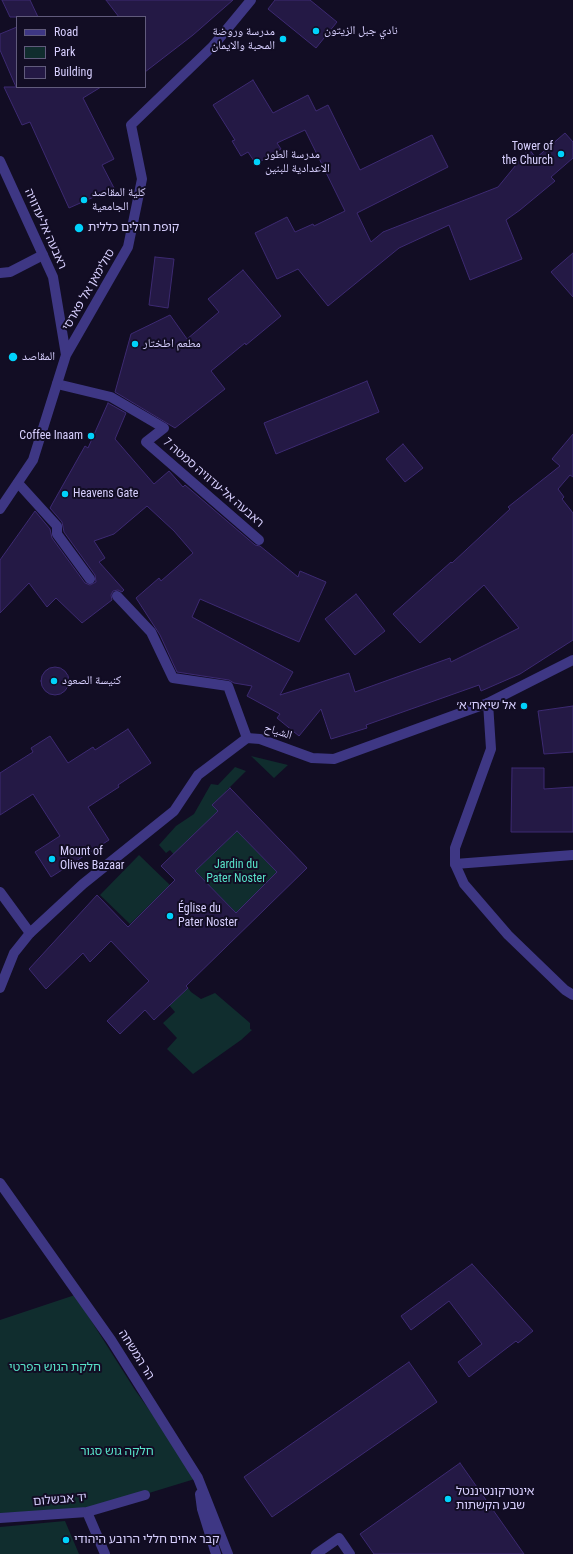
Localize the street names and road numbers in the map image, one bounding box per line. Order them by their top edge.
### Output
street label: ראבעה אל-עדוויה [21,187,69,271]
street label: סולימאן אל פארסי [60,247,118,333]
street label: ראבעה אל-עדוויה סמטה 7 [160,435,266,531]
street label: الشياح [262,721,294,743]
street label: הר המשחה [115,1327,157,1383]
street label: יד אבשלום [32,1490,88,1510]

